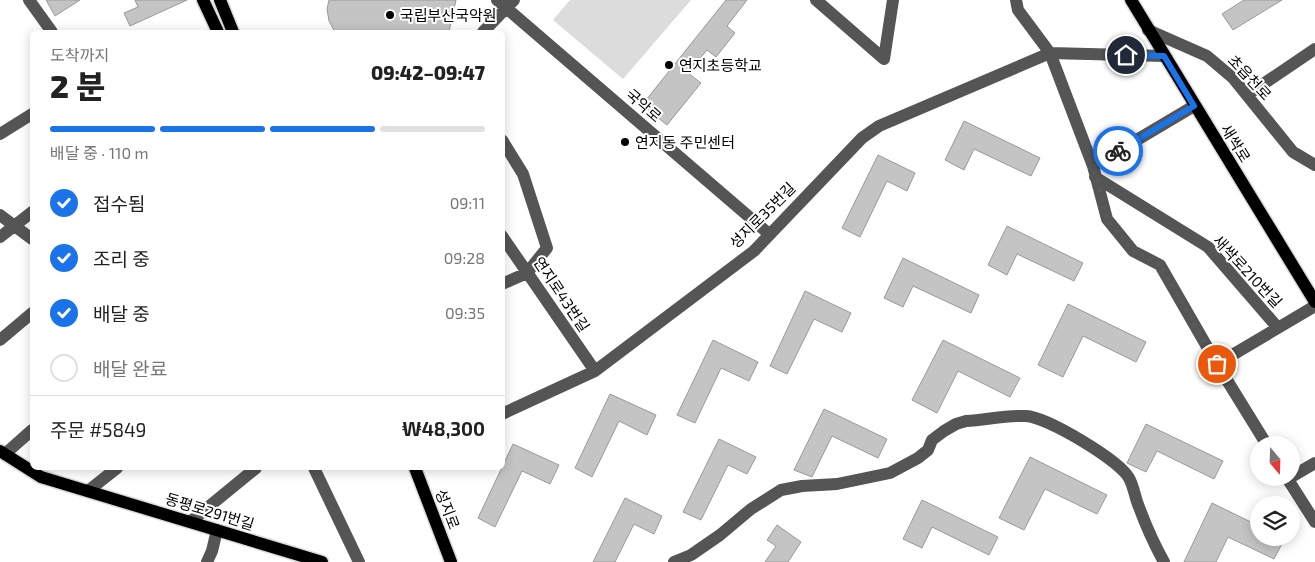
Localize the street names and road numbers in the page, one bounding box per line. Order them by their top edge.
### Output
street label: 초읍천로 [1225,51,1275,103]
street label: 국악로 [622,85,666,125]
street label: 새싹로 [1217,121,1255,165]
street label: 성지로35번길 [725,178,799,252]
street label: 새싹로210번길 [1210,231,1286,311]
street label: 연지로43번길 [530,253,594,335]
street label: 성지로 [432,486,464,532]
street label: 동평로291번길 [163,489,257,533]

